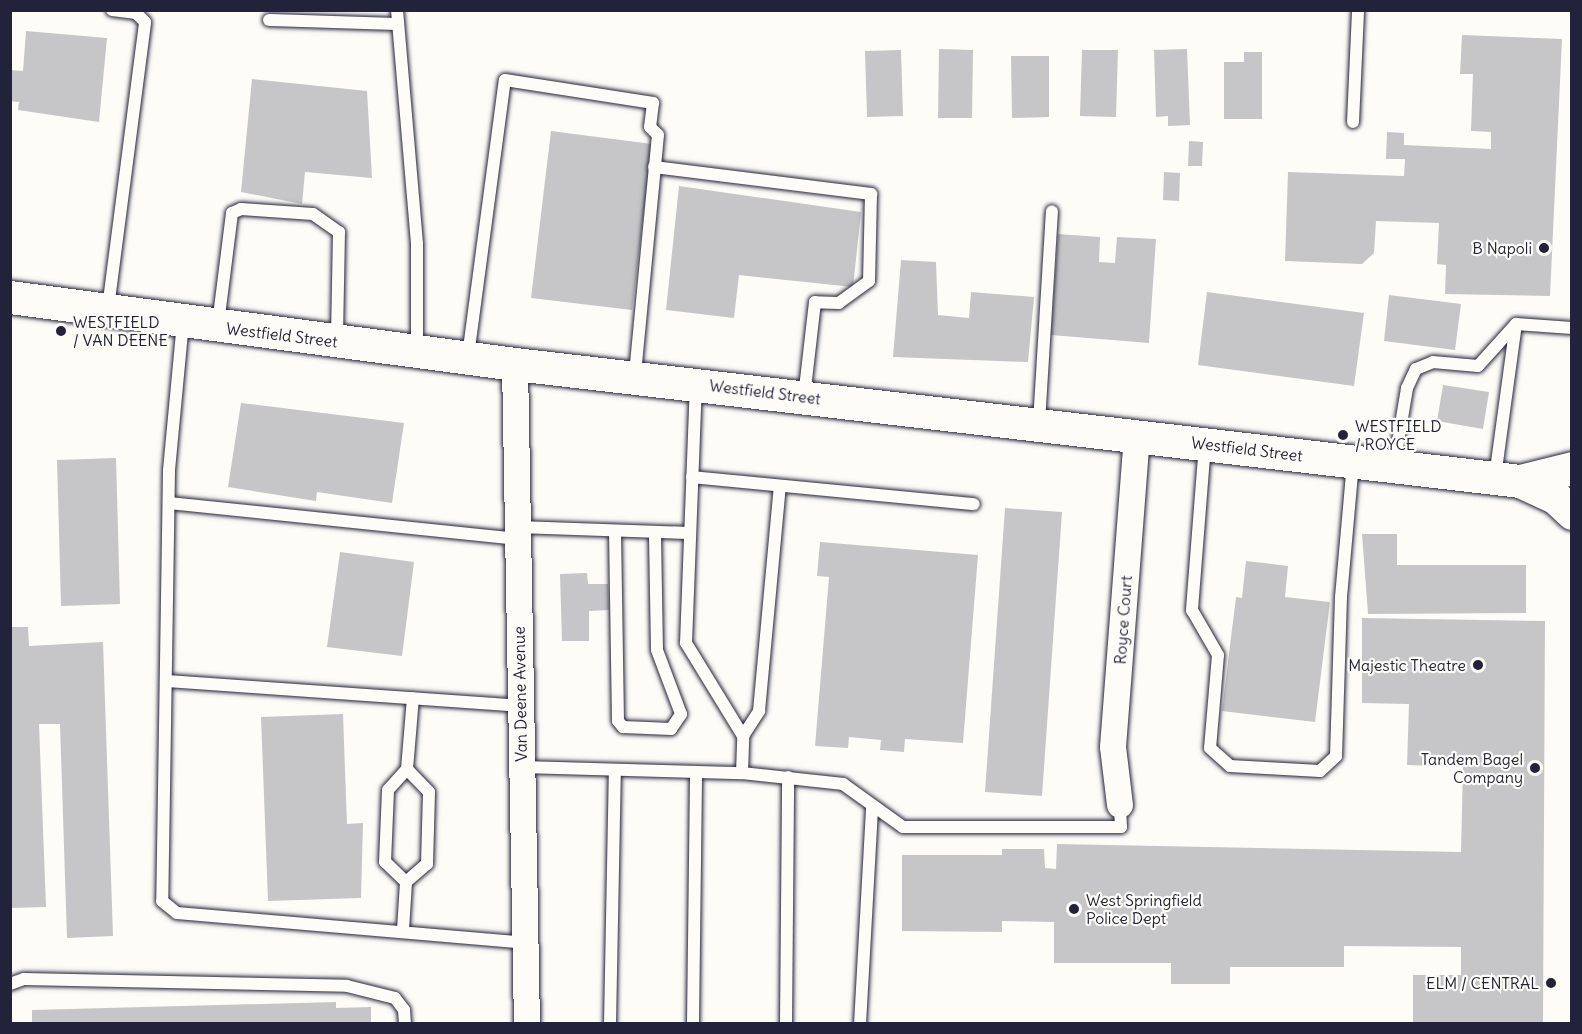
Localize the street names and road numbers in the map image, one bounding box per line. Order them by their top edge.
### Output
street label: Westfield Street [225,319,339,351]
street label: Westfield Street [708,376,822,408]
street label: Westfield Street [1190,433,1304,465]
street label: Royce Court [1110,575,1136,665]
street label: Van Deene Avenue [509,626,531,762]

